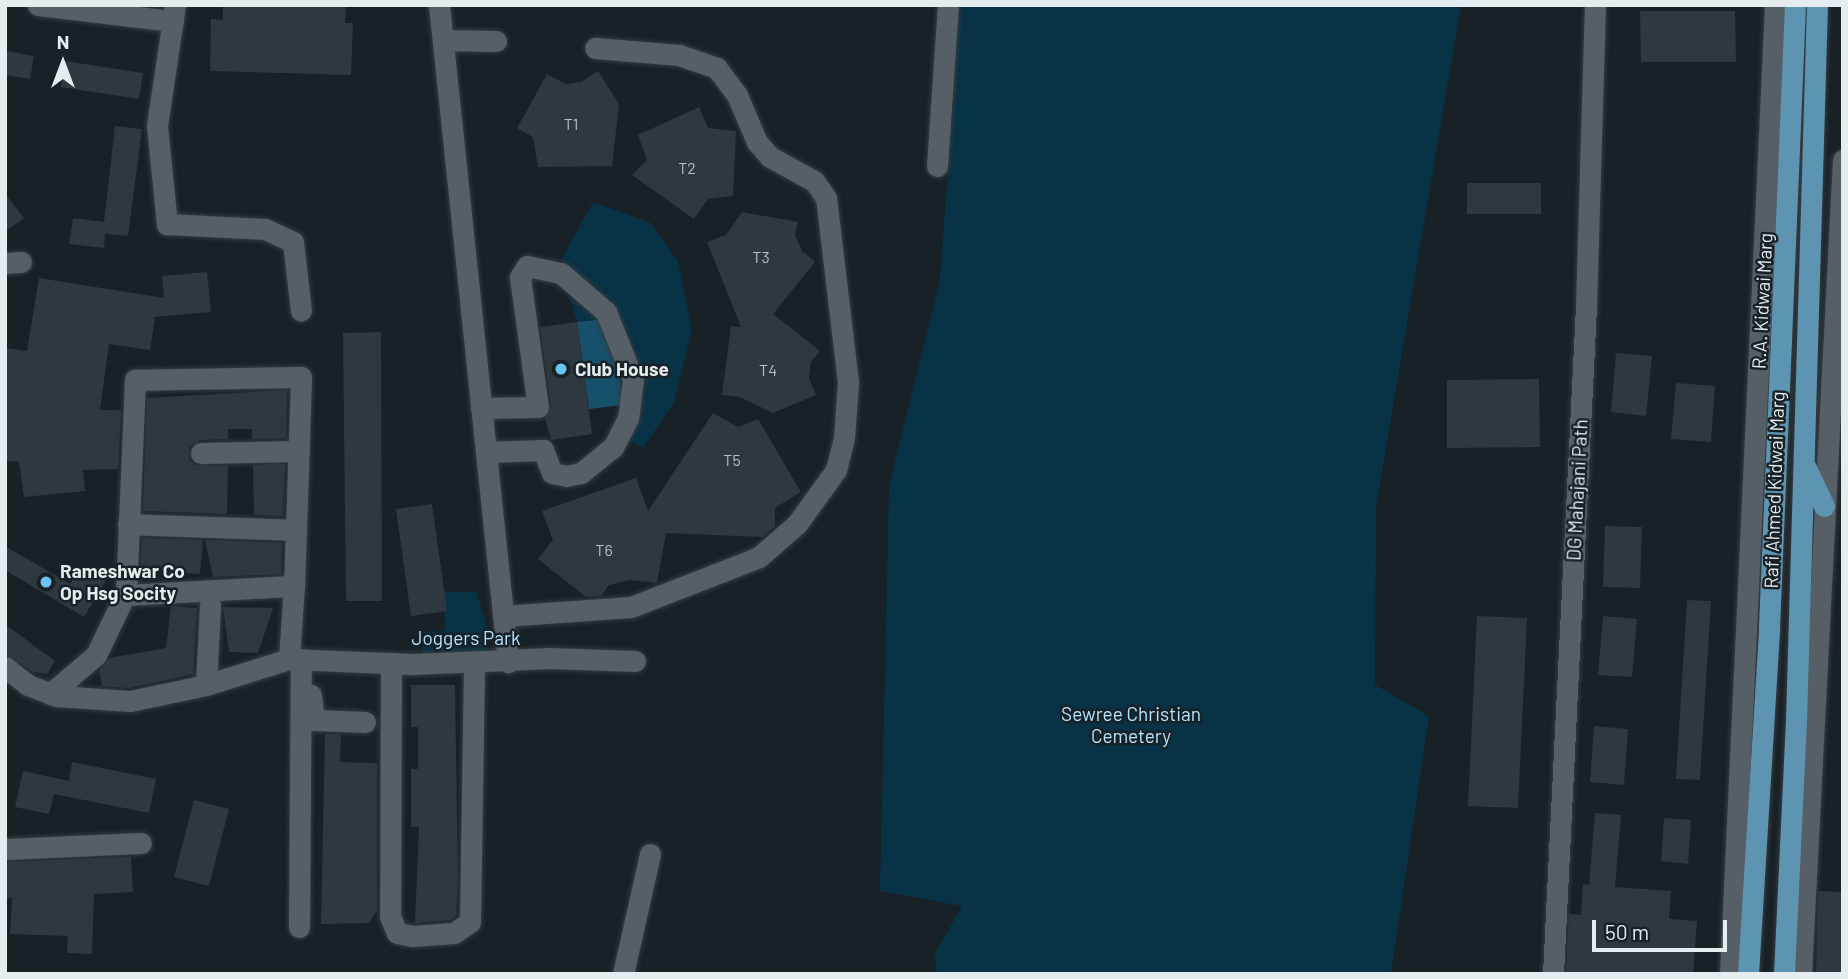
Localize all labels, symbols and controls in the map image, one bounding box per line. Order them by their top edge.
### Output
north arrow [28,28,98,98]
text: N [57,30,69,53]
house number: T1 [564,114,578,134]
house number: T2 [678,158,696,178]
street label: R.A. Kidwai Marg [1747,232,1777,370]
house number: T3 [752,247,770,267]
place label: Club House [575,358,669,380]
house number: T4 [759,360,777,380]
marker: Club House [553,361,569,377]
street label: Rafi Ahmed Kidwai Marg [1759,391,1789,589]
street label: DG Mahajani Path [1562,419,1592,561]
house number: T5 [723,450,741,470]
house number: T6 [595,540,613,560]
place label: Rameshwar Co Op Hsg Socity [60,560,185,604]
marker: Rameshwar Co Op Hsg Socity [38,574,54,590]
park label: Joggers Park [412,627,520,649]
park label: Sewree Christian Cemetery [1061,703,1201,747]
scale bar [1596,906,1731,950]
text: 50 m [1605,919,1649,944]

